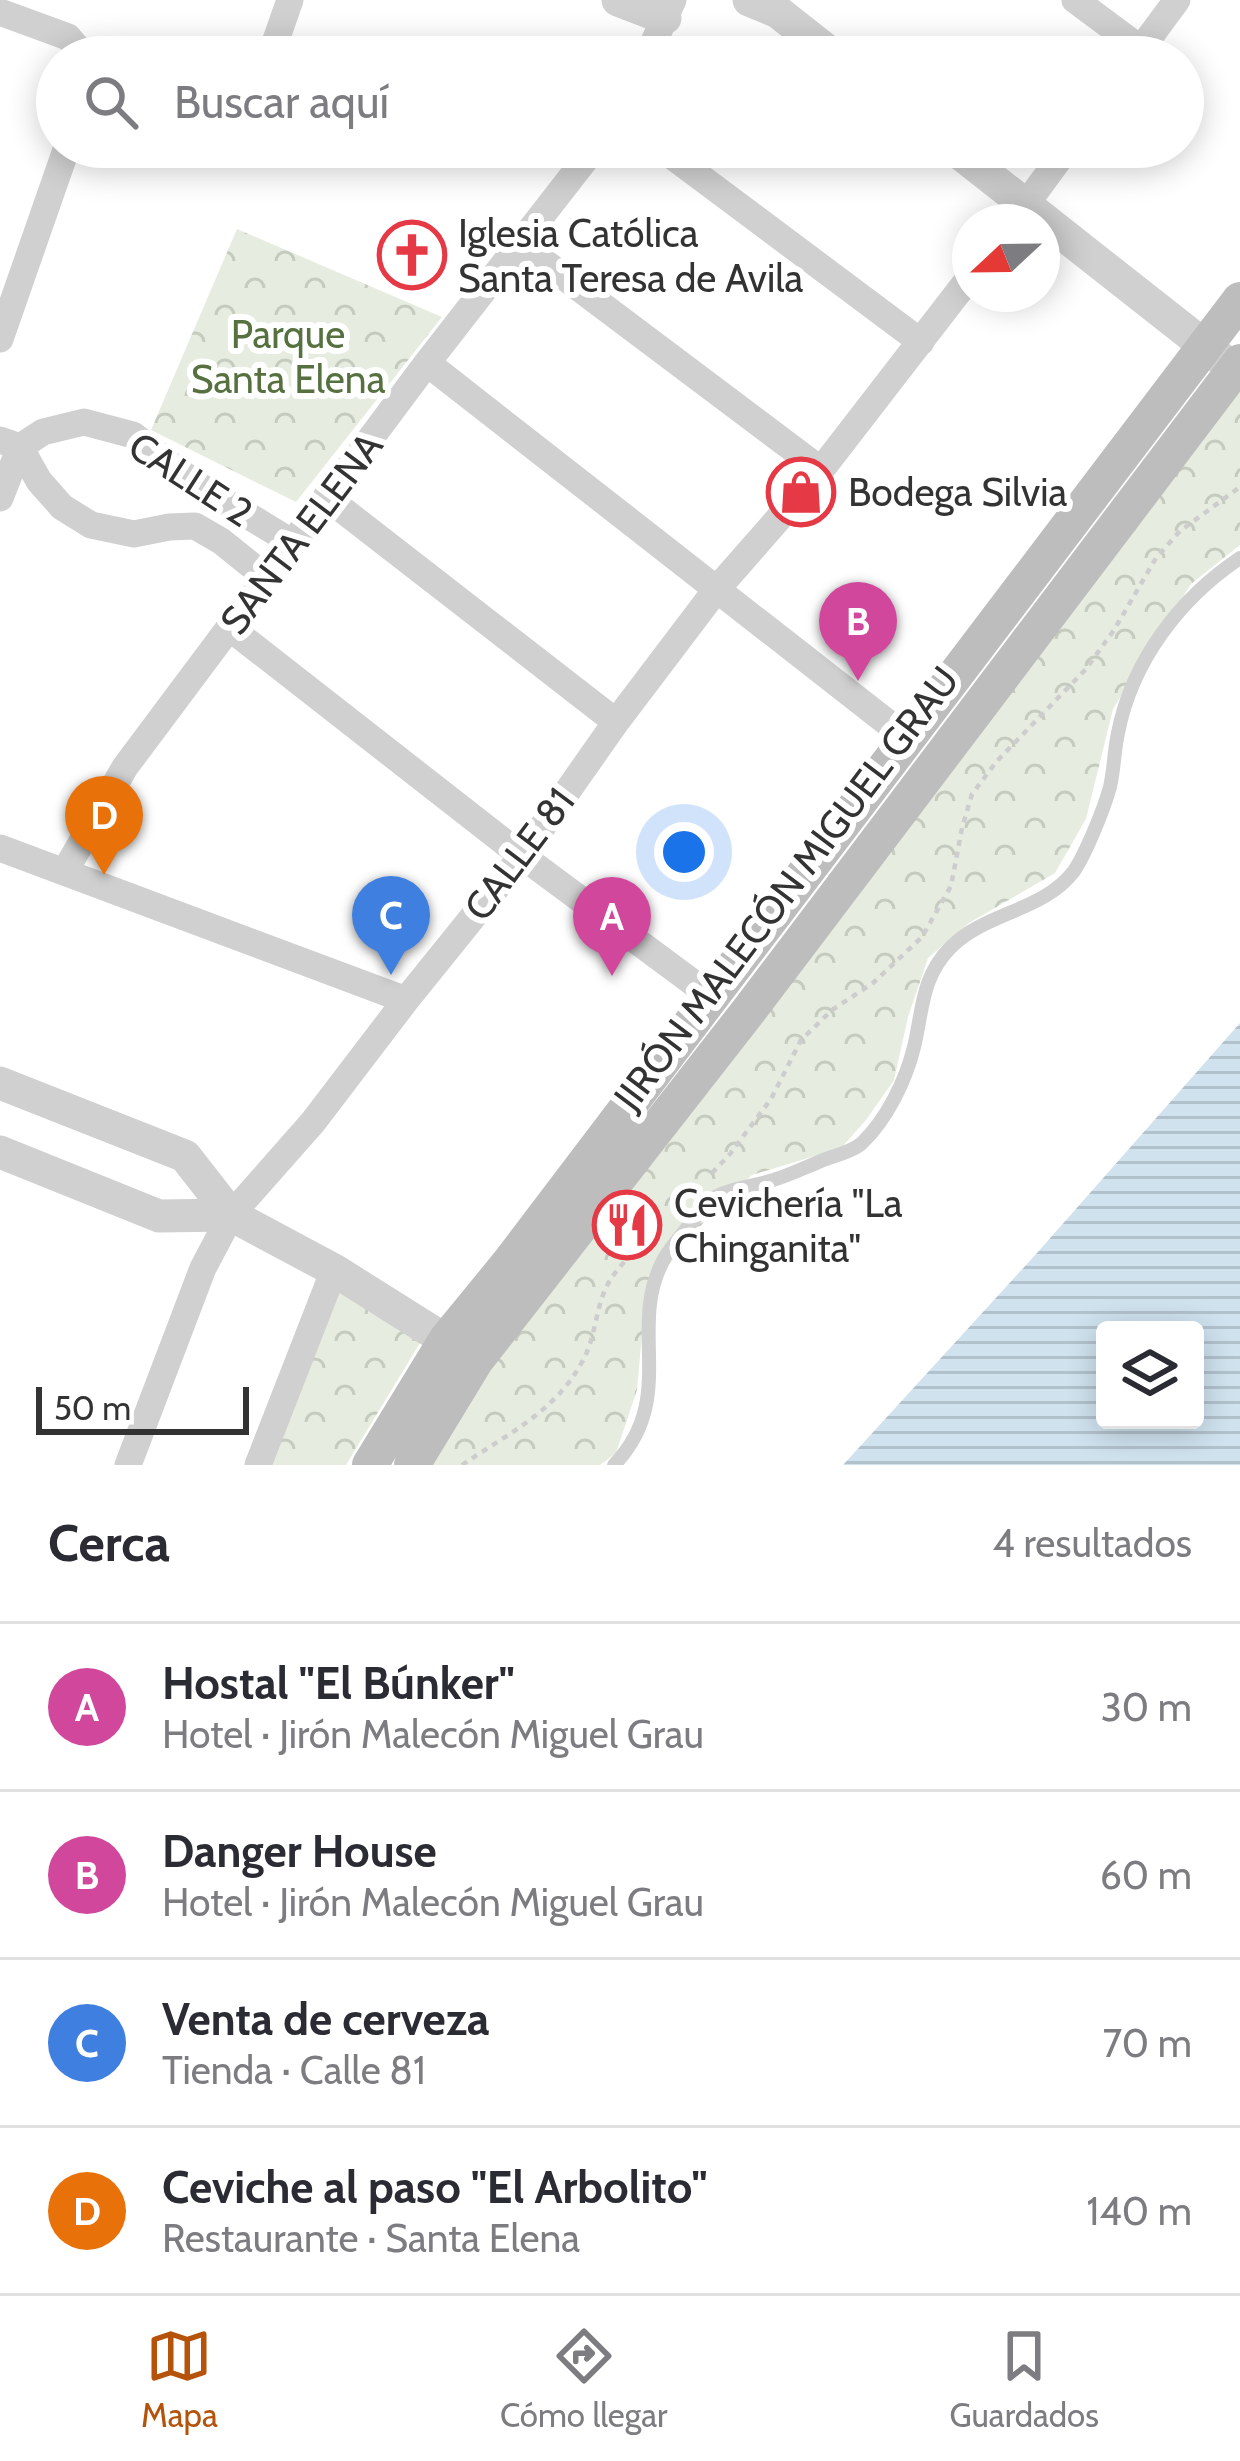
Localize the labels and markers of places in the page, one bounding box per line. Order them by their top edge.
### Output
place label: Iglesia Católica Santa Teresa de Avila [458,209,803,302]
church icon: Iglesia Católica Santa Teresa de Avila [377,220,447,290]
shop icon: Bodega Silvia [766,457,836,527]
place label: Bodega Silvia [848,468,1067,516]
pin: B [819,582,897,681]
pin: D [65,776,143,875]
pin: C [352,876,430,975]
pin: A [573,877,651,976]
place label: Cevichería "La Chinganita" [674,1179,903,1272]
restaurant icon: Cevichería "La Chinganita" [592,1190,662,1260]

